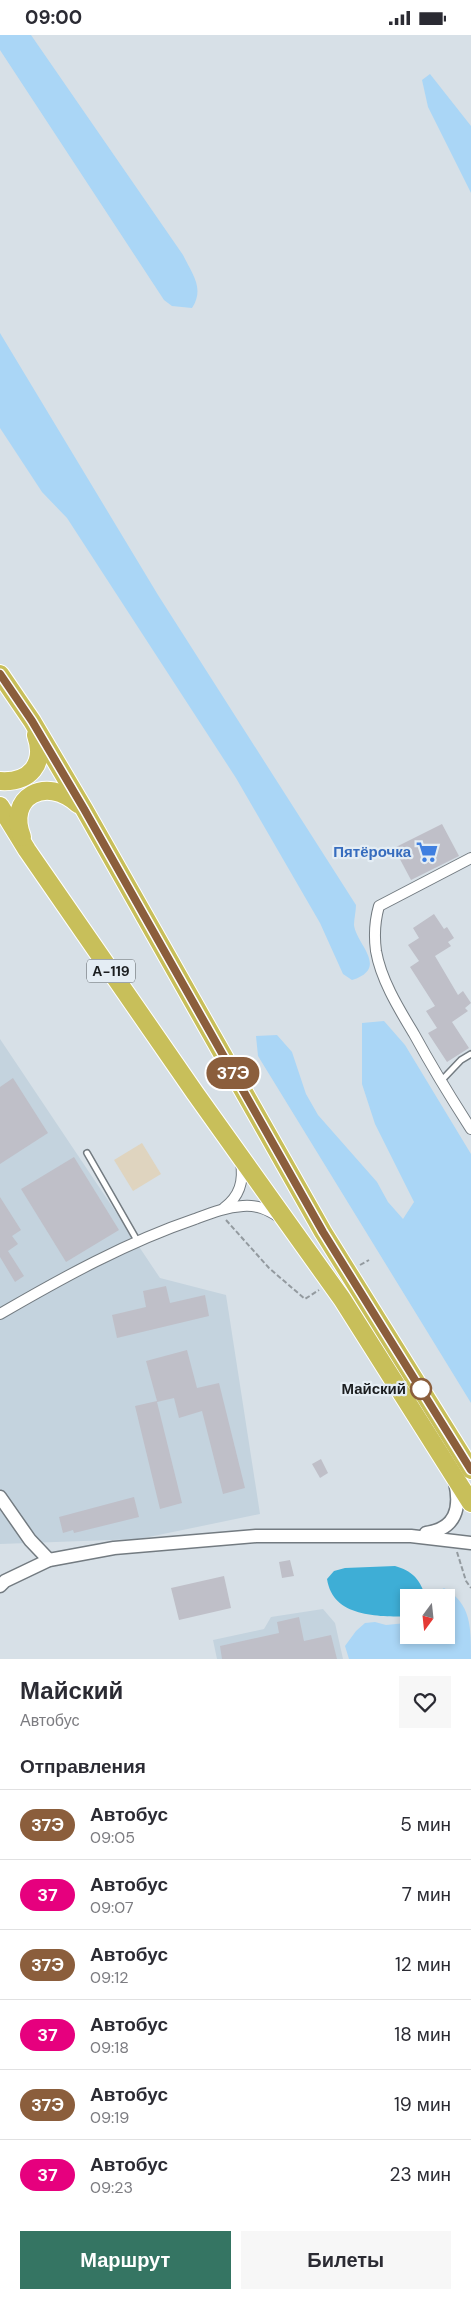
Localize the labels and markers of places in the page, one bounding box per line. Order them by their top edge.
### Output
supermarket icon: Пятёрочка [414,839,440,865]
place label: Пятёрочка [333,842,412,862]
marker: Майский [410,1378,432,1400]
place label: Майский [341,1379,406,1399]

